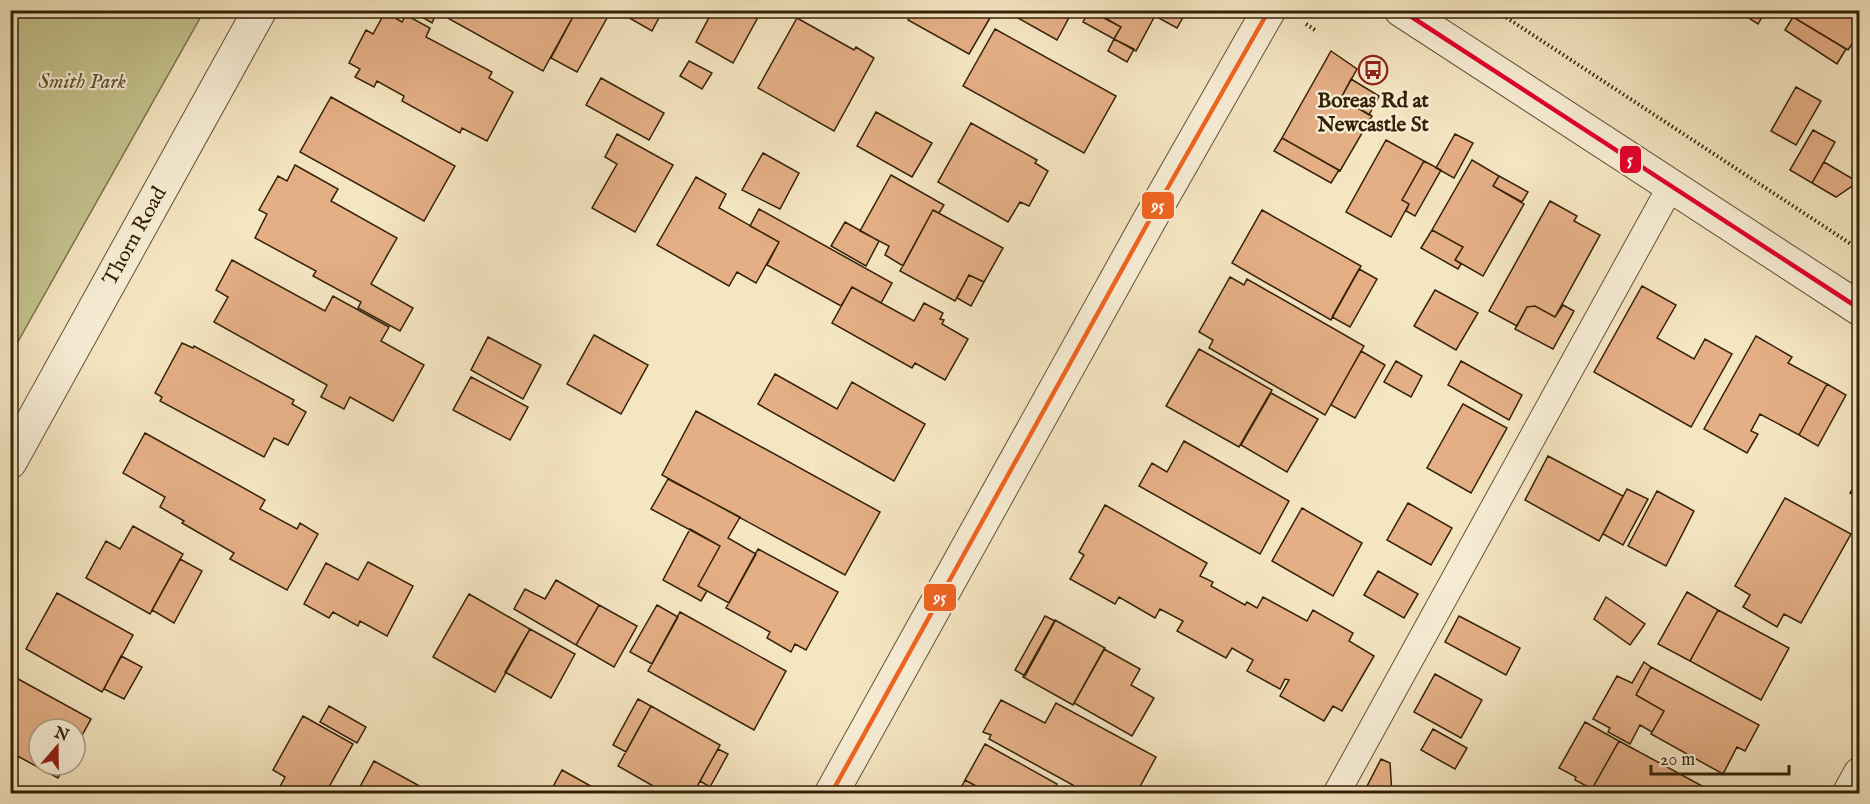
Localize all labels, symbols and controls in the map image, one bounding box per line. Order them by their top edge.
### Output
bus stop icon: Boreas Rd at Newcastle St [1357,54,1389,86]
park label: Smith Park [38,69,126,96]
place label: Boreas Rd at Newcastle St [1316,88,1430,139]
line badge: 5 [1619,145,1642,174]
text: 5 [1627,151,1633,171]
street label: Thorn Road [97,181,173,290]
line badge: 95 [1141,191,1175,220]
text: 95 [1151,197,1165,217]
line badge: 95 [923,583,957,612]
text: 95 [933,589,947,609]
north arrow [27,717,87,777]
text: N [51,723,72,747]
scale bar [1651,738,1789,776]
text: 20 m [1660,749,1695,772]

